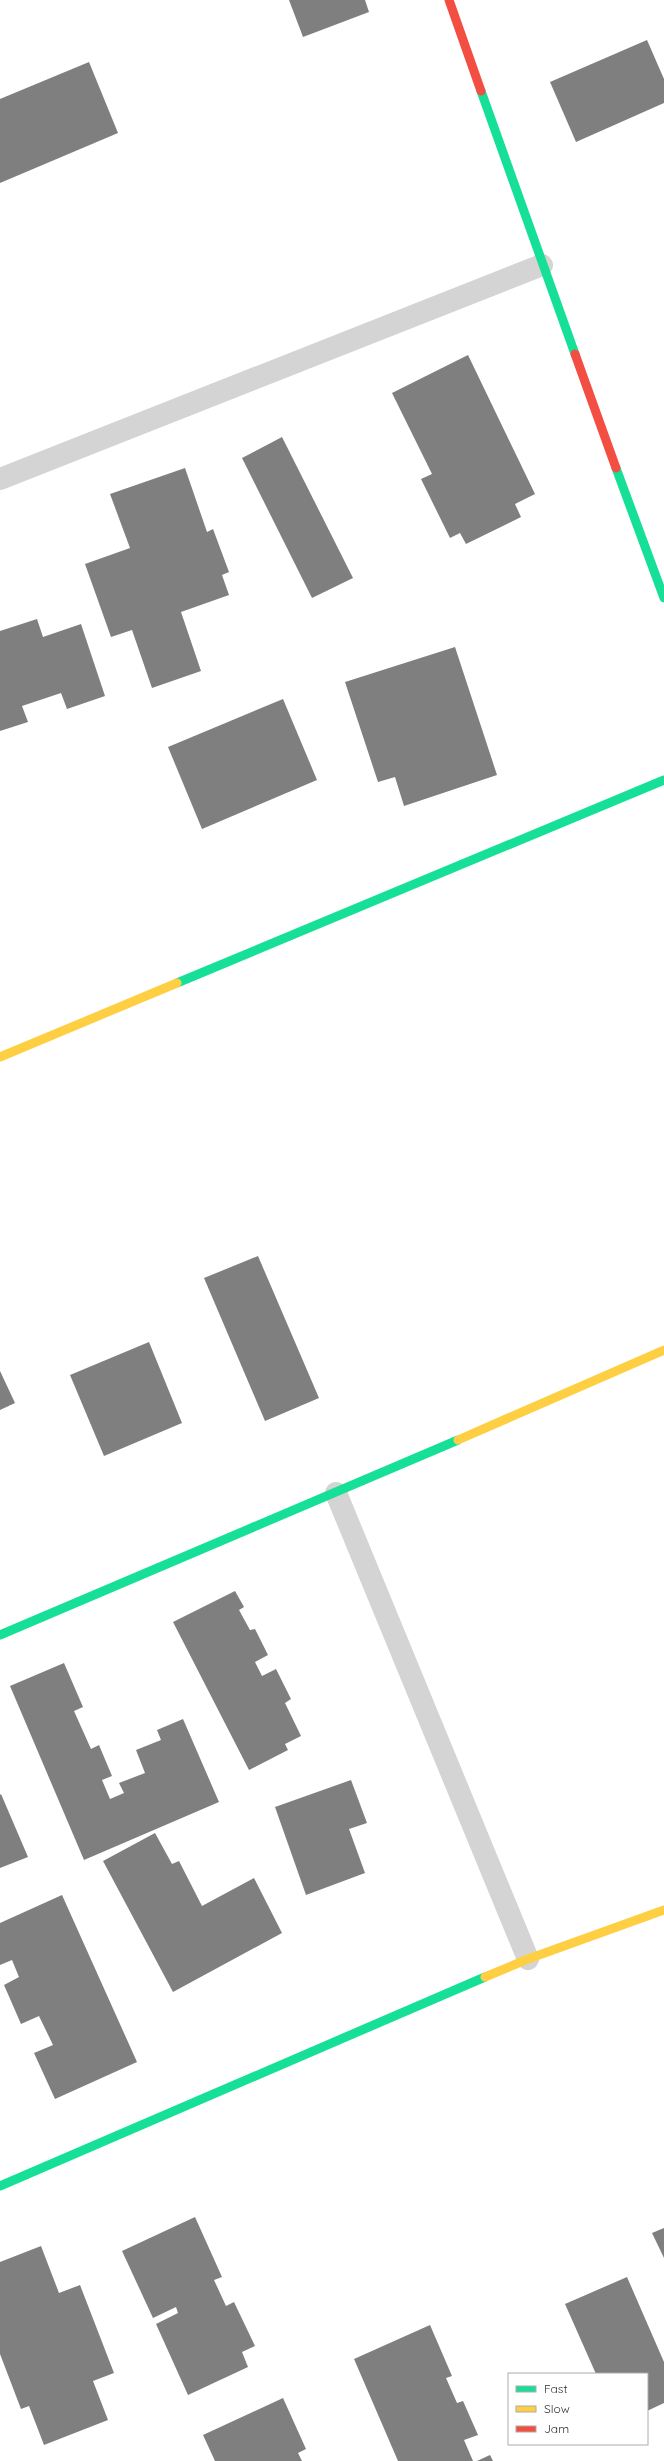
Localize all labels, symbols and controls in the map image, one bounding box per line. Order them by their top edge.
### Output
legend [508,2373,648,2445]
text: Fast [544,2381,568,2396]
text: Slow [544,2401,570,2416]
text: Jam [544,2421,569,2436]

